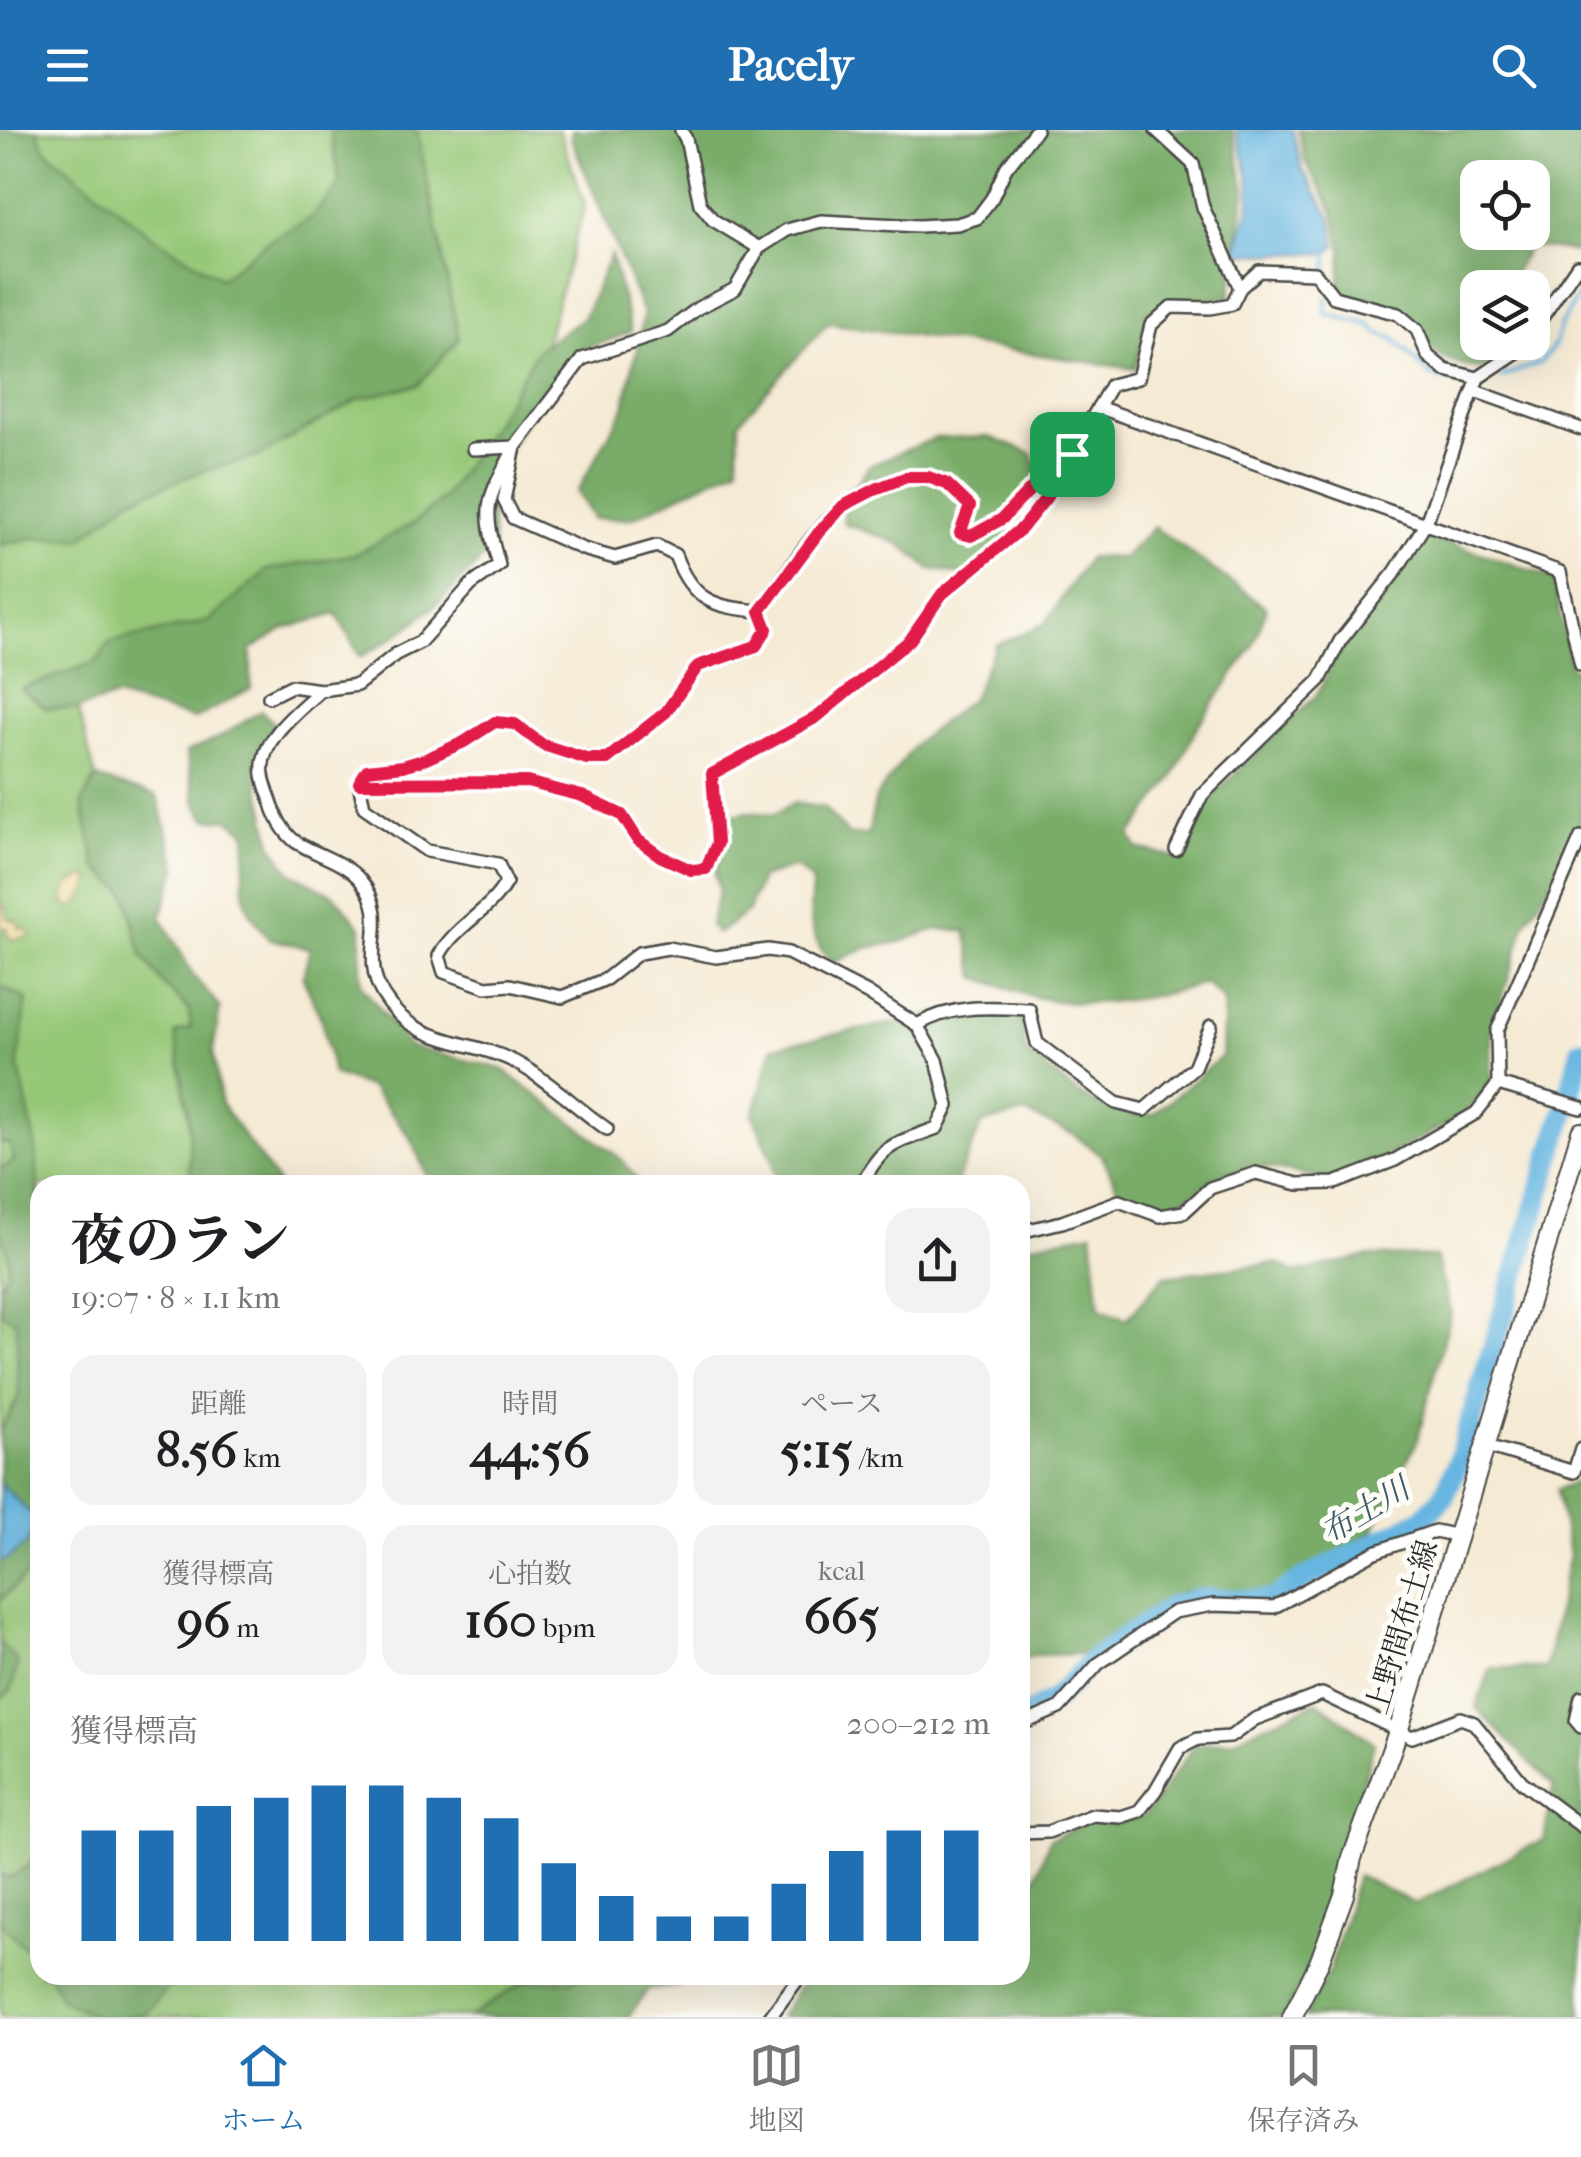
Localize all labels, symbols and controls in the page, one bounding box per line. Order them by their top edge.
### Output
icon: menu [40,38,95,93]
icon: search [1486,38,1541,93]
text: Pacely [728,39,853,92]
map controls [1460,160,1550,360]
button: locate [1460,160,1550,250]
button: layers [1460,270,1550,360]
pin [1030,412,1115,497]
icon: arrive [1045,427,1100,482]
button: share [885,1208,990,1313]
text: 夜のラン [70,1209,290,1273]
text: 19:07 · 8 × 1.1 km [70,1279,280,1316]
text: 距離 [190,1387,246,1420]
text: 時間 [502,1387,558,1420]
text: ペース [800,1387,883,1420]
text: 8.56 [156,1421,237,1480]
text: 44:56 [470,1421,590,1480]
text: 5:15 [780,1421,853,1480]
text: km [237,1441,281,1474]
text: /km [853,1441,903,1474]
water label: 布土川 [1315,1468,1418,1551]
street label: 上野間布土線 [1359,1536,1446,1718]
text: kcal [818,1554,865,1587]
text: 獲得標高 [162,1557,274,1590]
text: 心拍数 [488,1557,572,1590]
text: 665 [804,1587,880,1646]
text: 96 [177,1591,230,1650]
text: 160 [464,1591,537,1650]
text: m [230,1611,260,1644]
text: bpm [537,1611,596,1644]
text: 200–212 m [846,1705,990,1742]
text: 獲得標高 [70,1713,198,1750]
tab: ホーム [221,2038,306,2138]
tab: 地図 [748,2038,805,2138]
tab: 保存済み [1247,2038,1360,2138]

